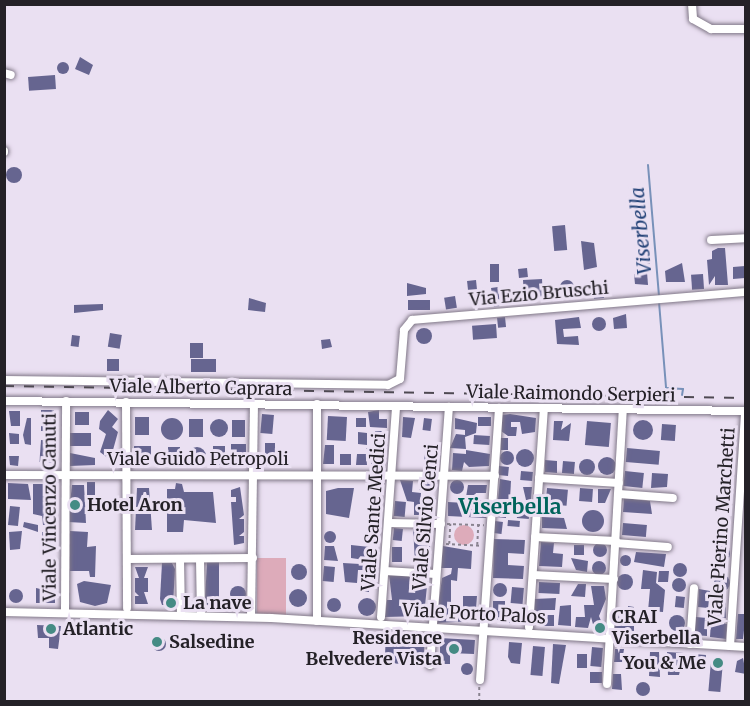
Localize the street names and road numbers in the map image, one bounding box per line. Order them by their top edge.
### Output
street label: Via Ezio Bruschi [468,277,610,311]
street label: Viale Alberto Caprara [109,376,293,400]
street label: Viale Raimondo Serpieri [466,381,676,407]
street label: Viale Vincenzo Canuti [39,413,61,601]
street label: Viale Pierino Marchetti [704,427,740,627]
street label: Viale Sante Medici [358,432,390,592]
street label: Viale Silvio Cenci [409,443,443,591]
street label: Viale Guido Petropoli [107,448,289,470]
street label: Viale Porto Palos [402,599,546,629]

